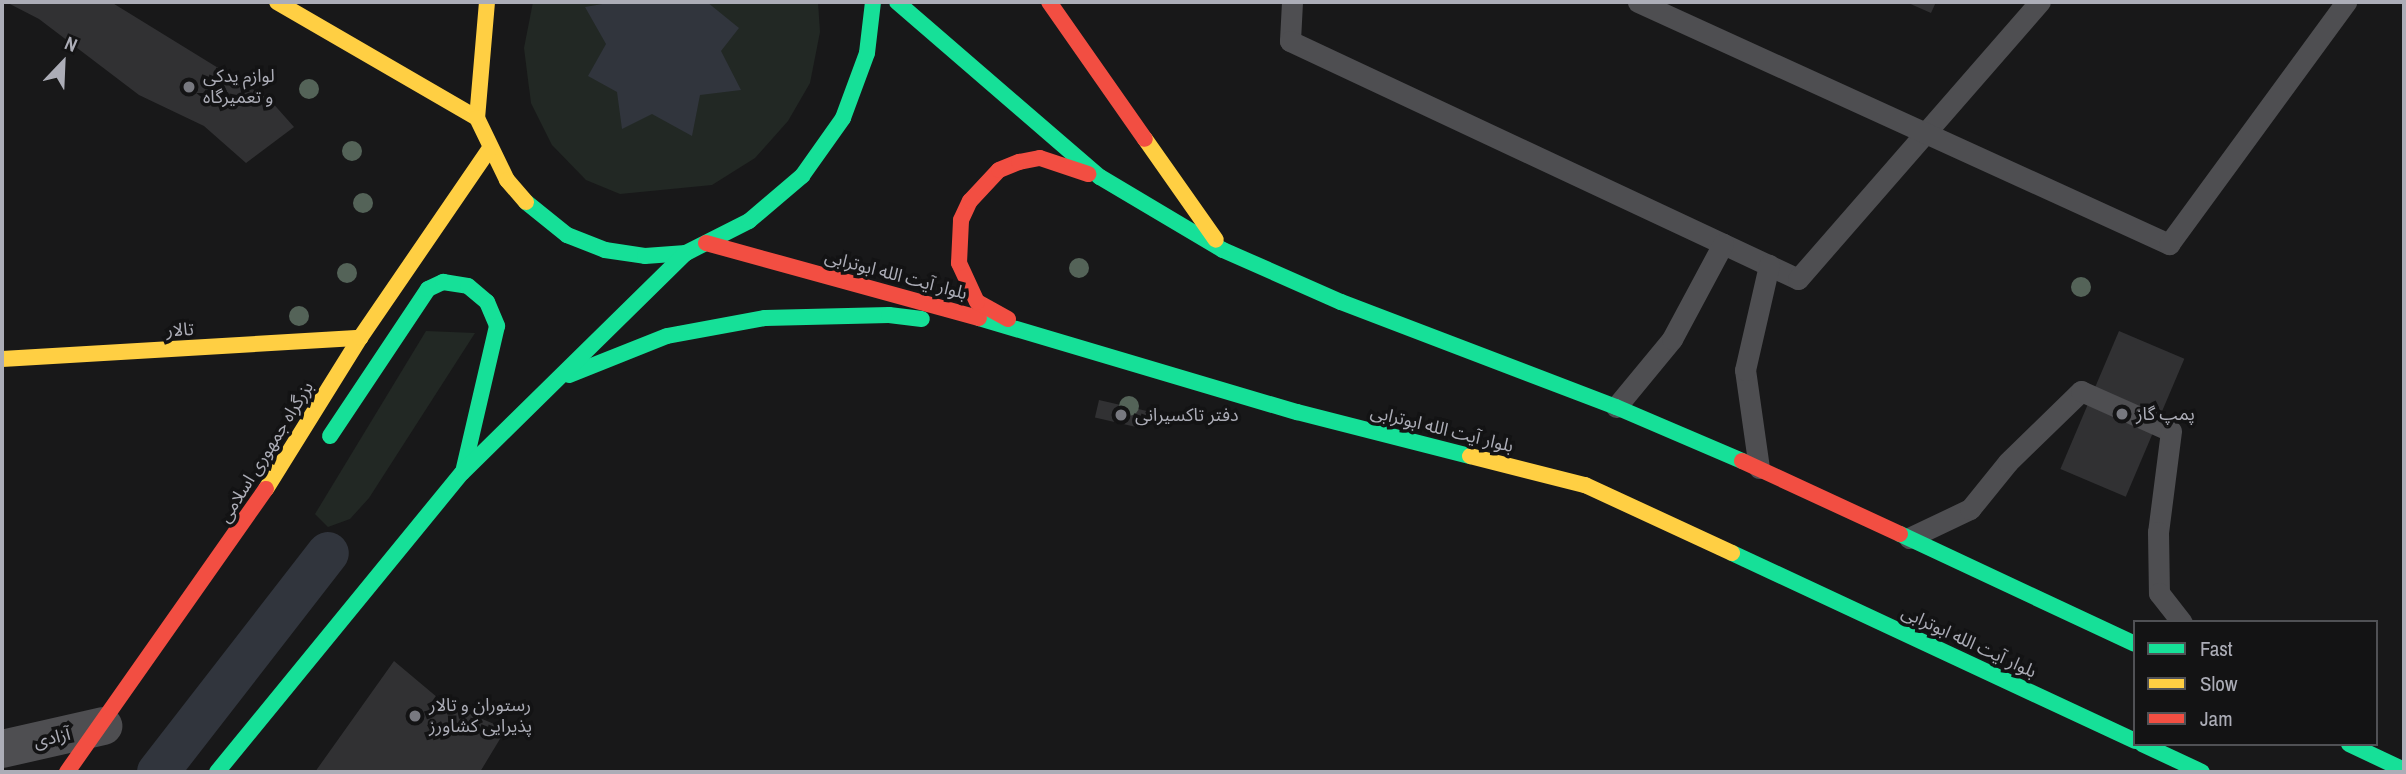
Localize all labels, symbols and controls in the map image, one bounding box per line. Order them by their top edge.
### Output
north arrow [28,28,98,98]
text: N [61,30,81,58]
place label: لوازم یدکی و تعمیرگاه [203,66,275,108]
marker: لوازم یدکی و تعمیرگاه [181,79,197,95]
street label: بلوار آیت الله ابوترابی [823,246,969,304]
street label: تالار [166,318,194,342]
street label: بزرگراه جمهوری اسلامی [214,377,318,527]
street label: بلوار آیت الله ابوترابی [1368,401,1516,457]
place label: پمپ گاز [2136,403,2195,425]
place label: دفتر تاکسیرانی [1135,404,1239,426]
marker: پمپ گاز [2114,406,2130,422]
marker: دفتر تاکسیرانی [1113,407,1129,423]
street label: بلوار آیت الله ابوترابی [1898,601,2040,683]
legend [2133,620,2378,746]
text: Fast [2200,634,2233,663]
text: Slow [2200,669,2237,698]
place label: رستوران و تالار پذیرایی کشاورز [429,695,532,738]
text: Jam [2200,704,2233,733]
marker: رستوران و تالار پذیرایی کشاورز [407,708,423,724]
street label: آزادی [32,723,72,753]

